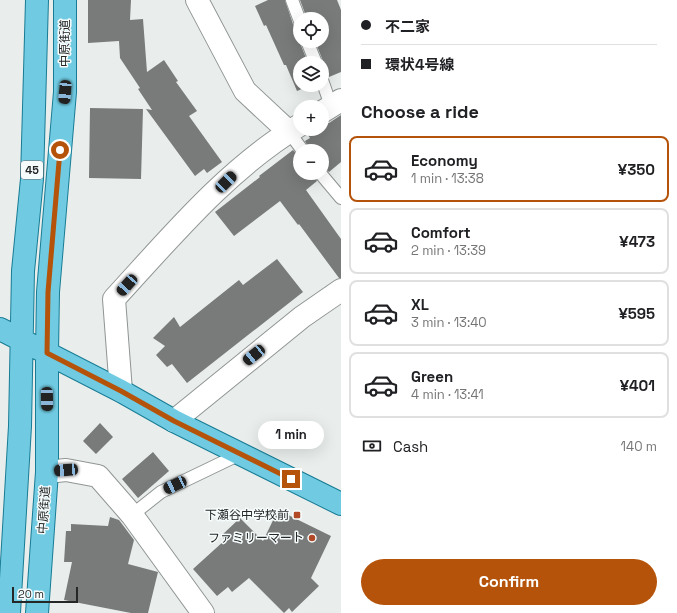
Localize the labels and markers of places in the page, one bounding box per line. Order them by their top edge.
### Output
place label: 下瀬谷中学校前 [205,507,289,523]
marker: 下瀬谷中学校前 [292,510,302,520]
place label: ファミリーマート [208,530,304,546]
marker: ファミリーマート [307,533,317,543]

